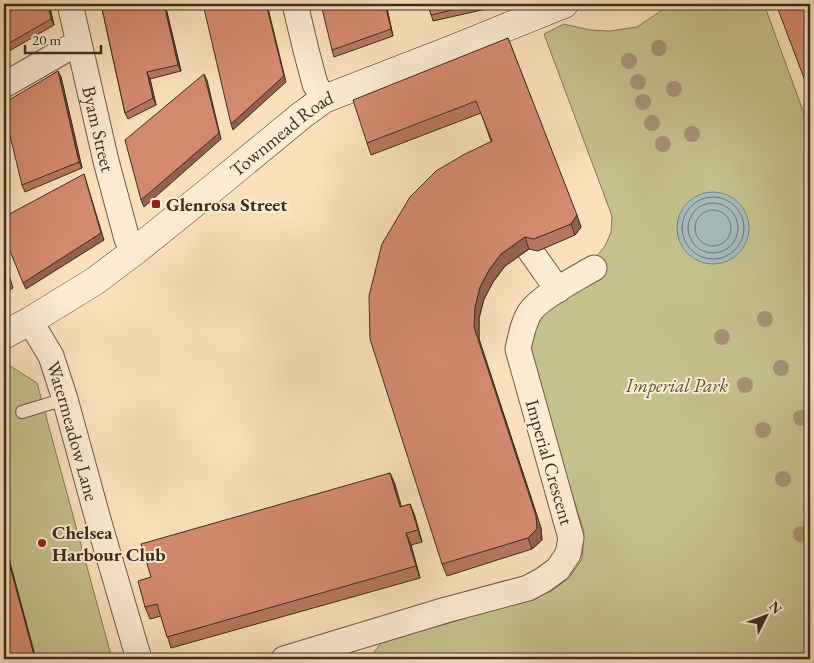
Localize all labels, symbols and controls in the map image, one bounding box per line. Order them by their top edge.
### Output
scale bar [25,22,101,54]
text: 20 m [32,30,61,49]
street label: Byam Street [76,84,120,175]
street label: Townmead Road [225,85,337,182]
place label: Glenrosa Street [166,192,287,217]
marker: Glenrosa Street [150,198,162,210]
street label: Watermeadow Lane [40,358,104,504]
park label: Imperial Park [625,373,729,398]
street label: Imperial Crescent [520,396,579,528]
place label: Chelsea Harbour Club [52,520,166,567]
marker: Chelsea Harbour Club [36,537,48,549]
north arrow [742,590,792,640]
text: N [765,597,787,618]

